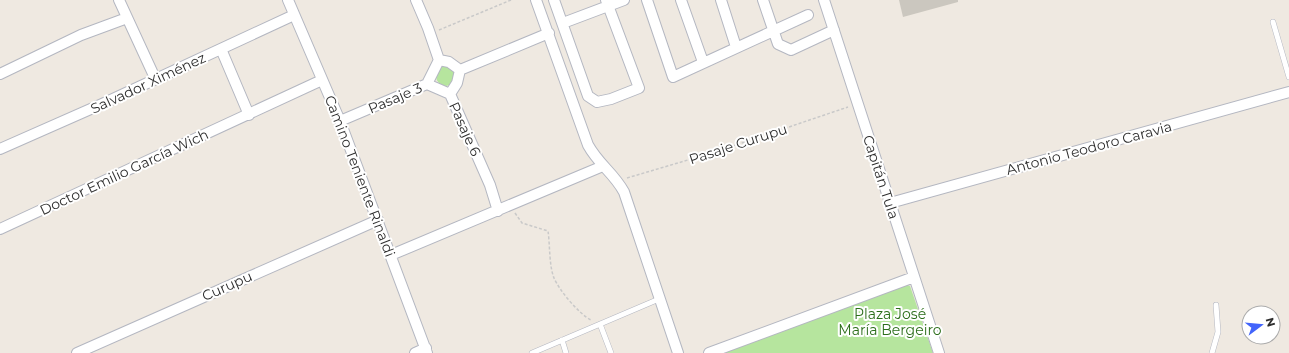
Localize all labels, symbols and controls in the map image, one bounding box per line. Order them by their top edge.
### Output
street label: Salvador Ximénez [88,48,208,118]
street label: Pasaje 3 [365,79,425,117]
street label: Camino Teniente Rinaldi [321,93,399,259]
street label: Pasaje 6 [445,99,485,159]
street label: Antonio Teodoro Caravia [1004,117,1174,179]
street label: Pasaje Curupu [687,120,789,168]
street label: Doctor Emilio García Wich [37,125,211,219]
street label: Capitán Tula [859,133,903,221]
street label: Curupu [199,267,255,305]
park label: Plaza José María Bergeiro [838,305,942,339]
north arrow [1241,305,1281,345]
text: N [1263,316,1279,328]

